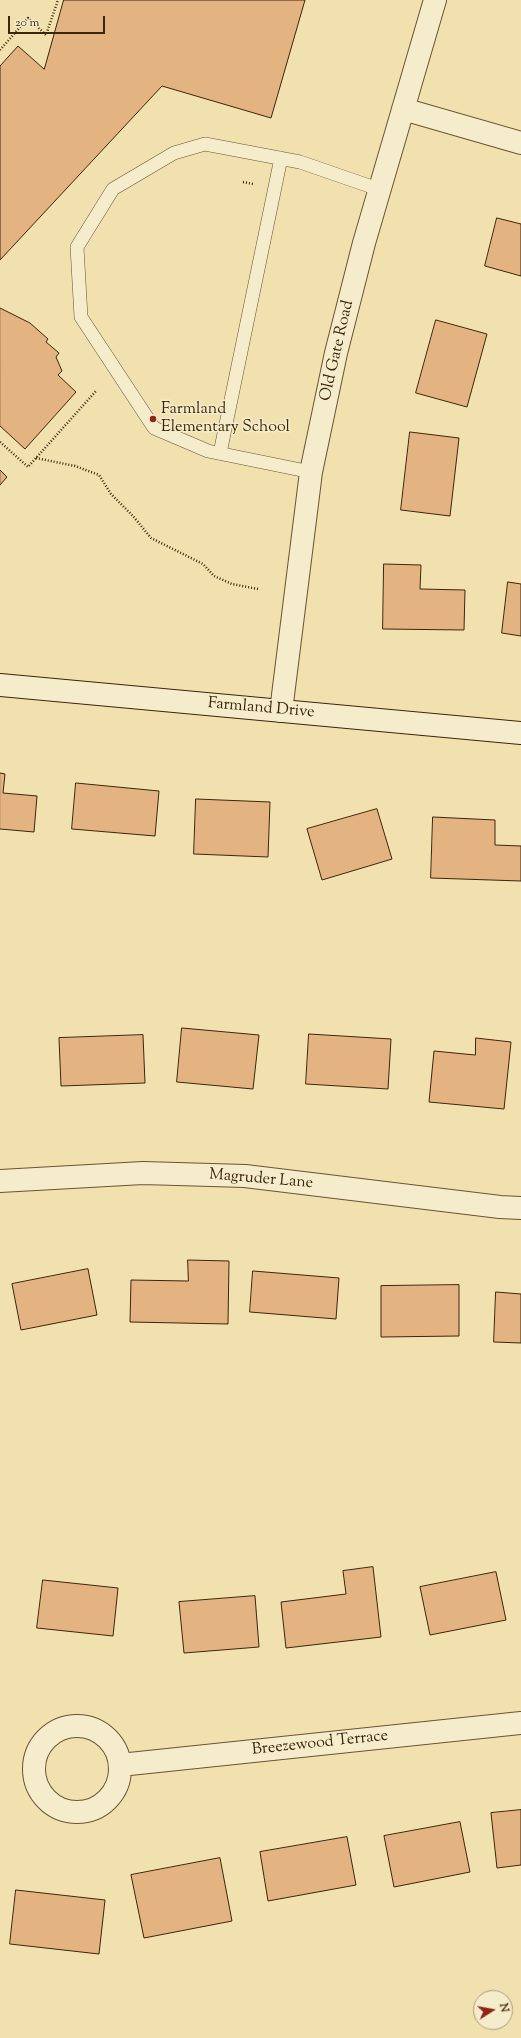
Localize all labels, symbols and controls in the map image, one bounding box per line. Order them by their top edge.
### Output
scale bar [10,8,107,34]
text: 20 m [15,14,39,32]
street label: Old Gate Road [317,299,359,403]
place label: Farmland Elementary School [161,400,290,438]
marker: Farmland Elementary School [148,414,158,424]
street label: Farmland Drive [207,695,315,723]
street label: Magruder Lane [208,1166,314,1194]
street label: Breezewood Terrace [251,1727,389,1761]
north arrow [473,1990,513,2030]
text: N [495,2002,512,2014]

